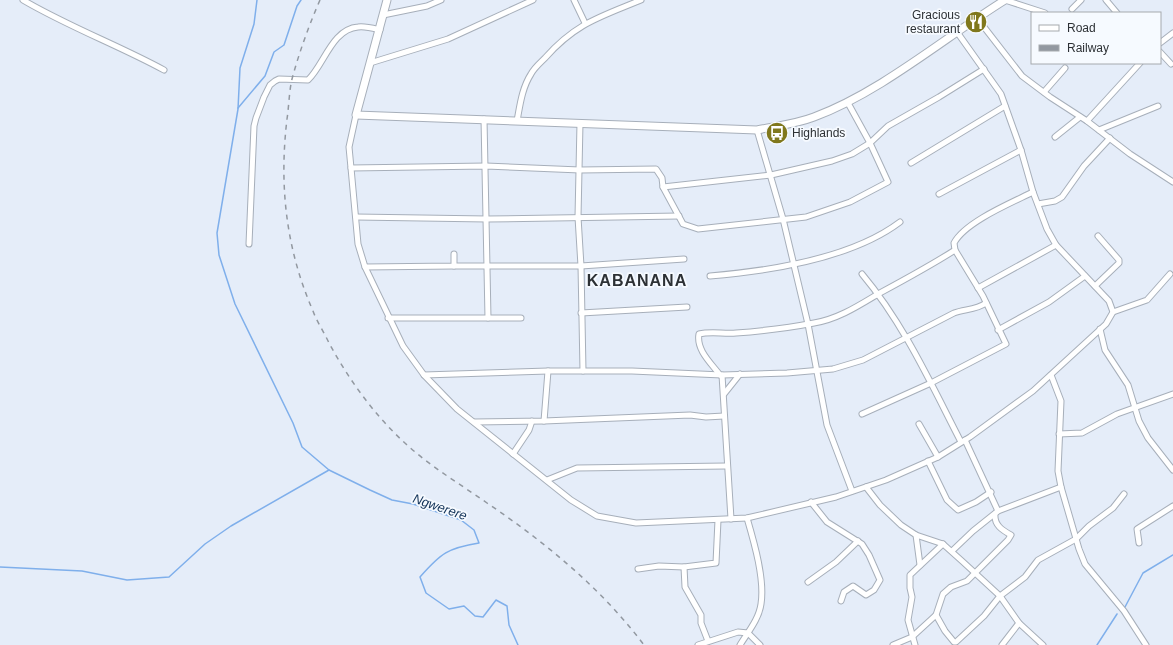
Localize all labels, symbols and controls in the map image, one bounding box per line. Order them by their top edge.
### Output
place label: Gracious restaurant [906,8,961,36]
restaurant icon: Gracious restaurant [963,9,989,35]
legend [1031,12,1161,64]
text: Road [1067,21,1096,35]
text: Railway [1067,41,1109,55]
bus stop icon: Highlands [764,120,790,146]
place label: Highlands [792,126,845,140]
district label: KABANANA [587,272,687,289]
water label: Ngwerere [411,491,469,523]

